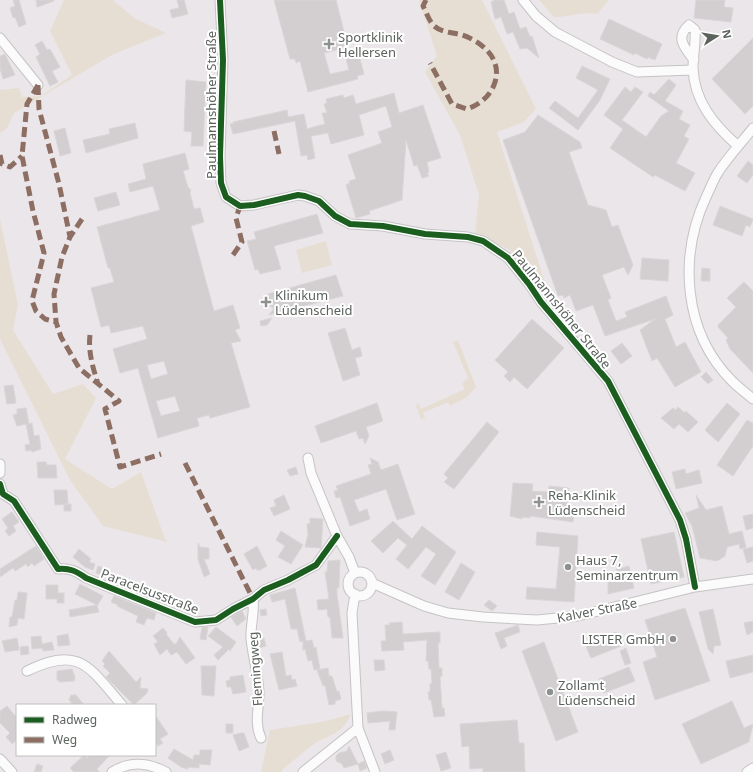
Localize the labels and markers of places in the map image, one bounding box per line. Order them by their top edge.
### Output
place label: Sportklinik Hellersen [338,28,403,61]
marker: Sportklinik Hellersen [323,38,335,50]
place label: Klinikum Lüdenscheid [275,286,352,319]
marker: Klinikum Lüdenscheid [260,296,272,308]
place label: Reha-Klinik Lüdenscheid [548,486,625,519]
marker: Reha-Klinik Lüdenscheid [533,496,545,508]
place label: Haus 7, Seminarzentrum [576,551,678,584]
marker: Haus 7, Seminarzentrum [563,562,573,572]
place label: LISTER GmbH [581,630,665,648]
marker: LISTER GmbH [668,634,678,644]
place label: Zollamt Lüdenscheid [558,676,635,709]
marker: Zollamt Lüdenscheid [545,687,555,697]

